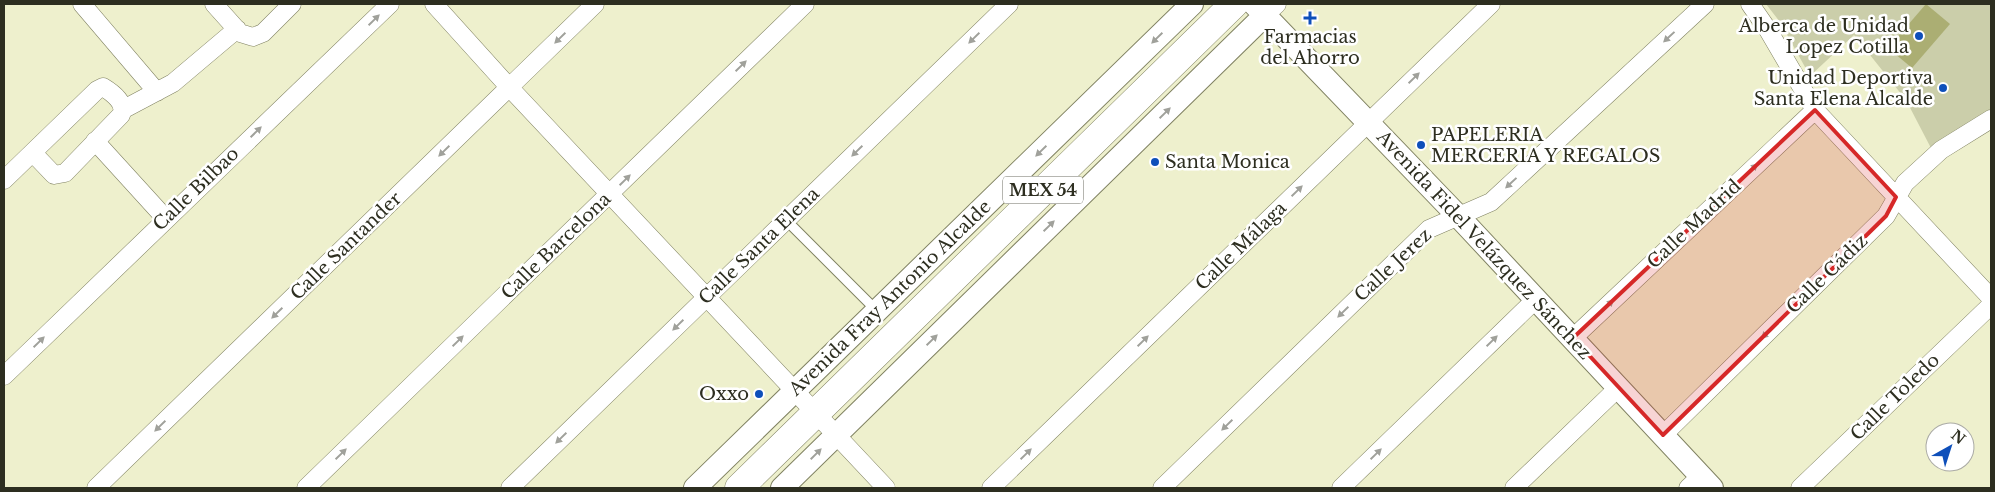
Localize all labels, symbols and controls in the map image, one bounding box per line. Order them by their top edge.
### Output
marker: Farmacias del Ahorro [1304,12,1316,24]
one-way arrow [367,14,379,26]
place label: Alberca de Unidad Lopez Cotilla [1738,15,1909,58]
place label: Farmacias del Ahorro [1260,26,1360,69]
marker: Alberca de Unidad Lopez Cotilla [1913,30,1925,42]
one-way arrow [555,31,567,43]
one-way arrow [1664,31,1676,43]
one-way arrow [968,32,980,44]
one-way arrow [1151,32,1163,44]
one-way arrow [735,60,747,72]
place label: Unidad Deportiva Santa Elena Alcalde [1754,67,1933,110]
one-way arrow [1407,72,1419,84]
marker: Unidad Deportiva Santa Elena Alcalde [1937,82,1949,94]
one-way arrow [1159,107,1171,119]
place label: PAPELERIA MERCERIA Y REGALOS [1431,124,1660,167]
street label: Avenida Fidel Velázquez Sánchez [1371,125,1596,364]
one-way arrow [250,126,262,138]
marker: PAPELERIA MERCERIA Y REGALOS [1415,139,1427,151]
street label: Calle Bilbao [148,143,244,235]
one-way arrow [438,145,450,157]
one-way arrow [851,145,863,157]
one-way arrow [1035,145,1047,157]
place label: Santa Monica [1165,151,1290,173]
marker: Santa Monica [1149,156,1161,168]
one-way arrow [1746,163,1758,175]
one-way arrow [619,174,631,186]
street label: Calle Madrid [1643,175,1745,273]
road number: MEX 54 [1003,176,1083,204]
one-way arrow [1506,177,1518,189]
street label: Calle Santa Elena [694,183,824,309]
one-way arrow [1291,186,1303,198]
street label: Calle Santander [286,187,406,305]
street label: Calle Barcelona [497,188,615,304]
street label: Avenida Fray Antonio Alcalde [784,196,996,401]
street label: Calle Málaga [1191,197,1291,295]
one-way arrow [1042,221,1054,233]
street label: Calle Jerez [1350,224,1436,306]
street label: Calle Cádiz [1782,230,1872,318]
one-way arrow [1602,299,1614,311]
one-way arrow [1338,306,1350,318]
one-way arrow [271,307,283,319]
one-way arrow [672,319,684,331]
one-way arrow [1761,327,1773,339]
one-way arrow [926,334,938,346]
one-way arrow [452,335,464,347]
one-way arrow [1136,335,1148,347]
one-way arrow [1486,335,1498,347]
one-way arrow [32,336,44,348]
street label: Calle Toledo [1846,349,1944,445]
place label: Oxxo [699,383,749,405]
marker: Oxxo [753,388,765,400]
one-way arrow [1221,419,1233,431]
one-way arrow [155,420,167,432]
north arrow [1925,422,1975,472]
text: N [1947,426,1969,448]
one-way arrow [555,432,567,444]
one-way arrow [335,448,347,460]
one-way arrow [810,448,822,460]
one-way arrow [1020,448,1032,460]
one-way arrow [1369,448,1381,460]

